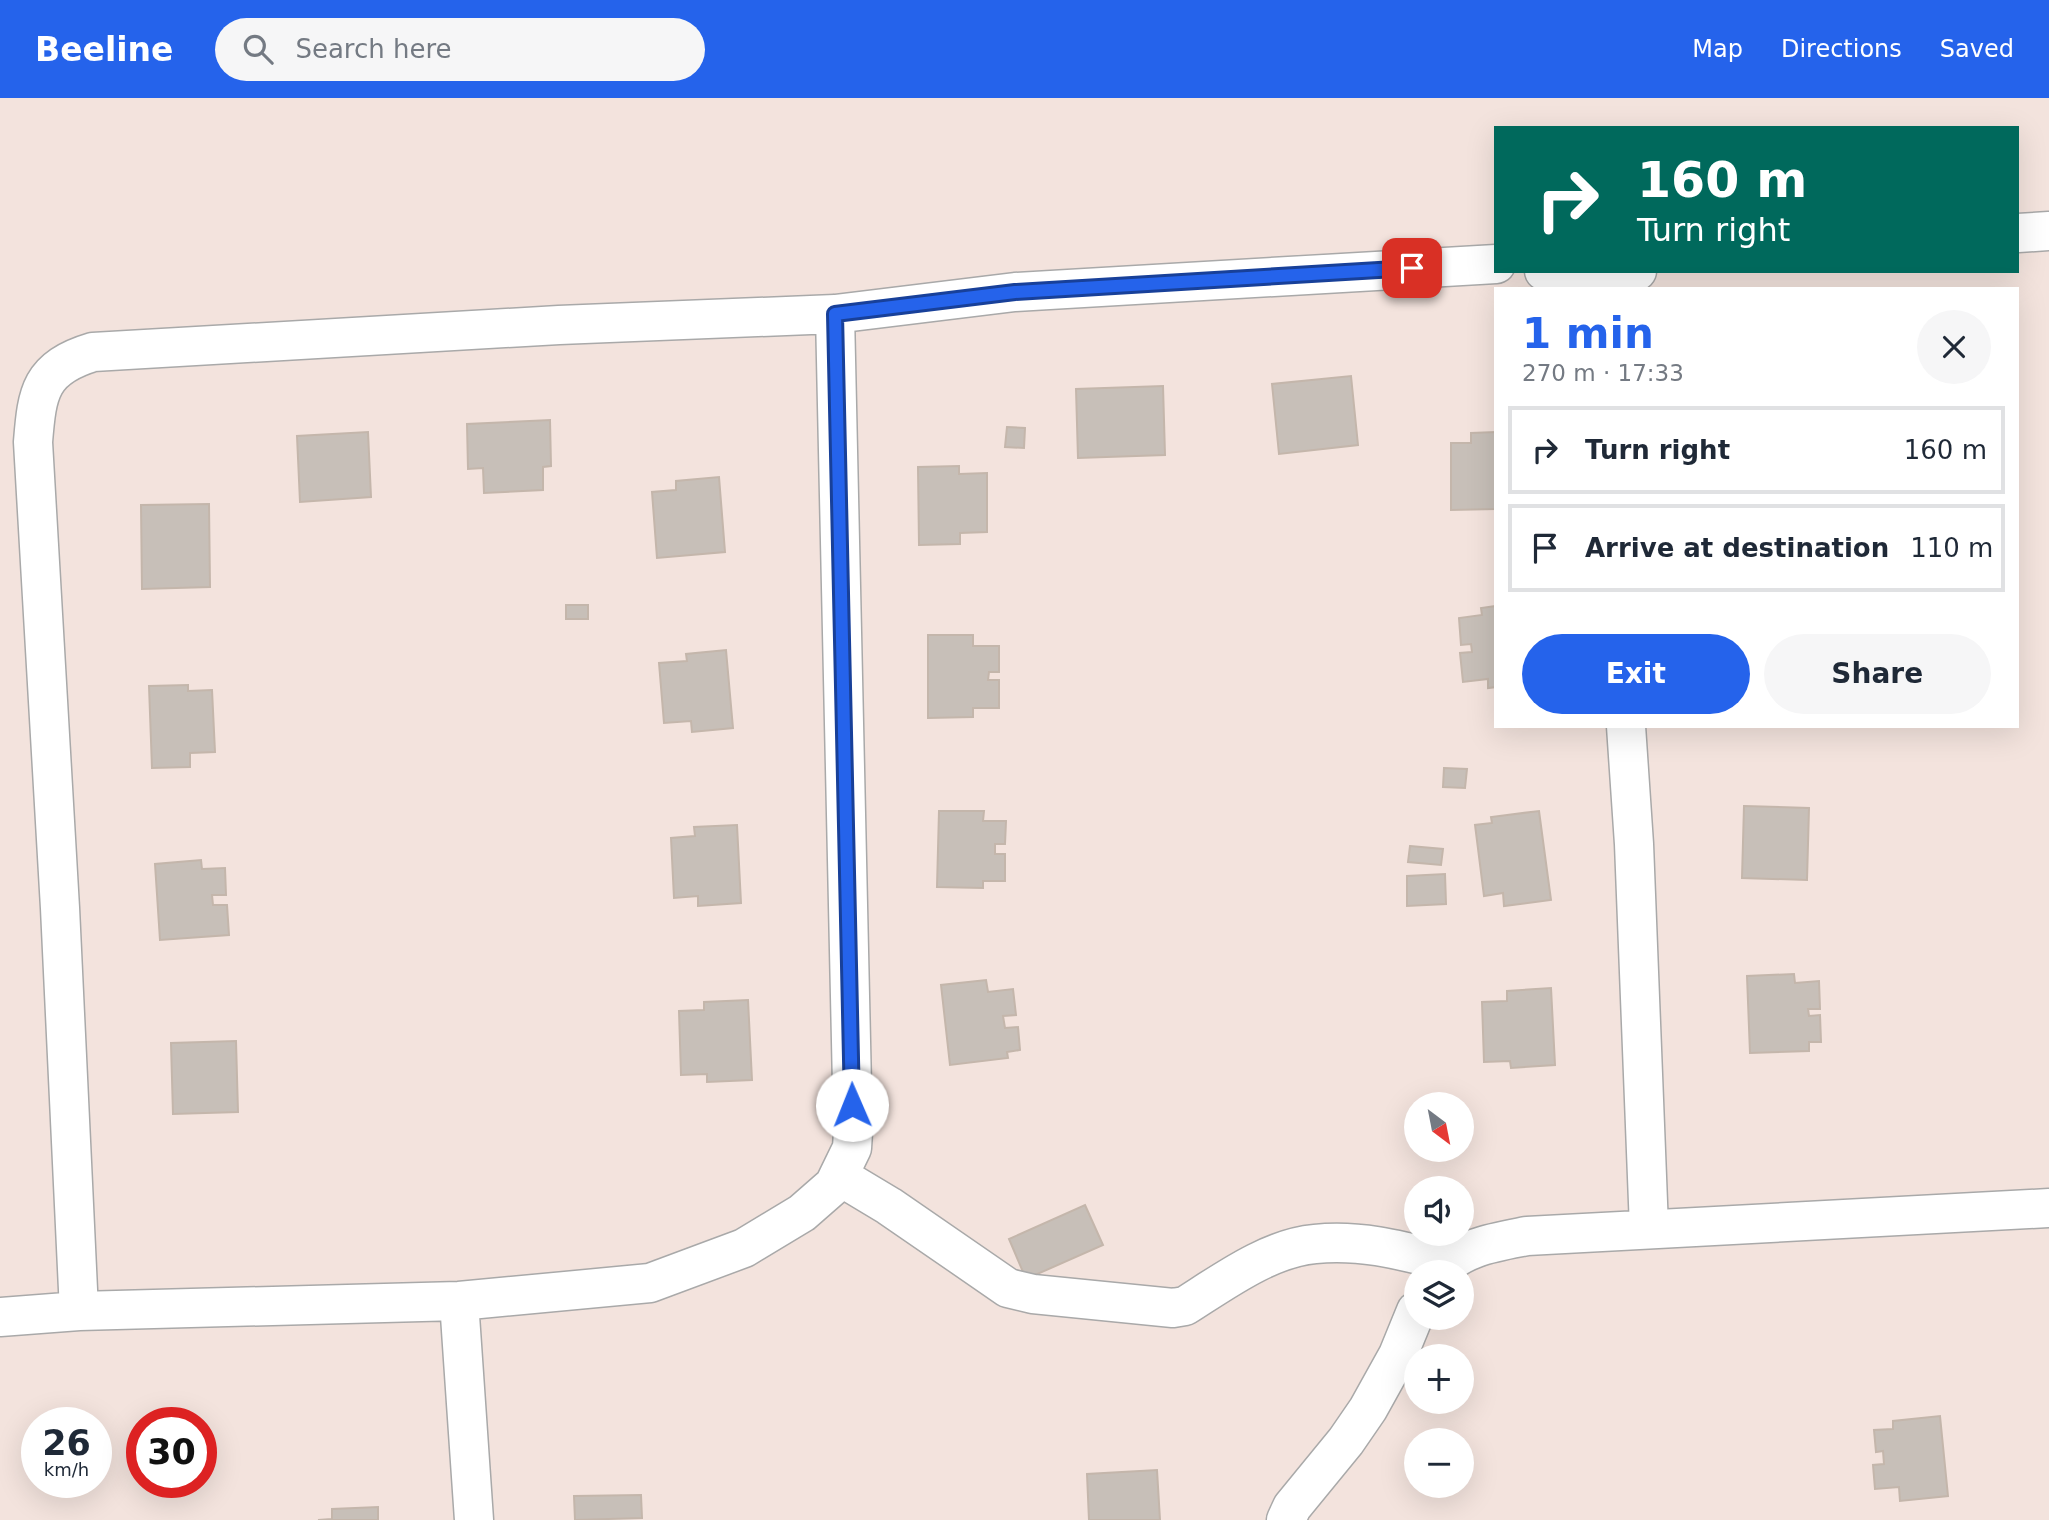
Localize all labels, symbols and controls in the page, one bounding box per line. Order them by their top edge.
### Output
search box [215,18,705,81]
text: Beeline [35,30,173,69]
icon: search [239,30,277,68]
text: Search here [295,34,452,64]
text: Map [1692,35,1743,63]
text: Directions [1781,35,1902,63]
text: Saved [1940,35,2014,63]
text: 160 m [1637,152,1807,209]
icon: right [1522,154,1613,245]
text: Turn right [1637,211,1790,249]
pin [1382,238,1442,298]
icon: arrive [1393,249,1431,287]
text: 1 min [1522,309,1654,358]
button: close [1917,310,1991,384]
text: 270 m · 17:33 [1522,360,1684,386]
icon: right [1526,431,1564,469]
text: Turn right [1585,435,1730,465]
text: 160 m [1904,435,1987,465]
icon: arrive [1526,529,1564,567]
text: Arrive at destination [1585,533,1889,563]
text: 110 m [1910,533,1993,563]
button: Exit [1522,634,1750,714]
button: Share [1764,634,1991,714]
position arrow [815,1068,889,1142]
north arrow [1404,1092,1474,1162]
map controls [1404,1092,1474,1498]
button: sound [1404,1176,1474,1246]
button: layers [1404,1260,1474,1330]
button: + [1404,1344,1474,1414]
speed limit sign: 30 [126,1407,217,1498]
text: 26 [42,1423,91,1463]
button: − [1404,1428,1474,1498]
text: km/h [44,1459,89,1480]

